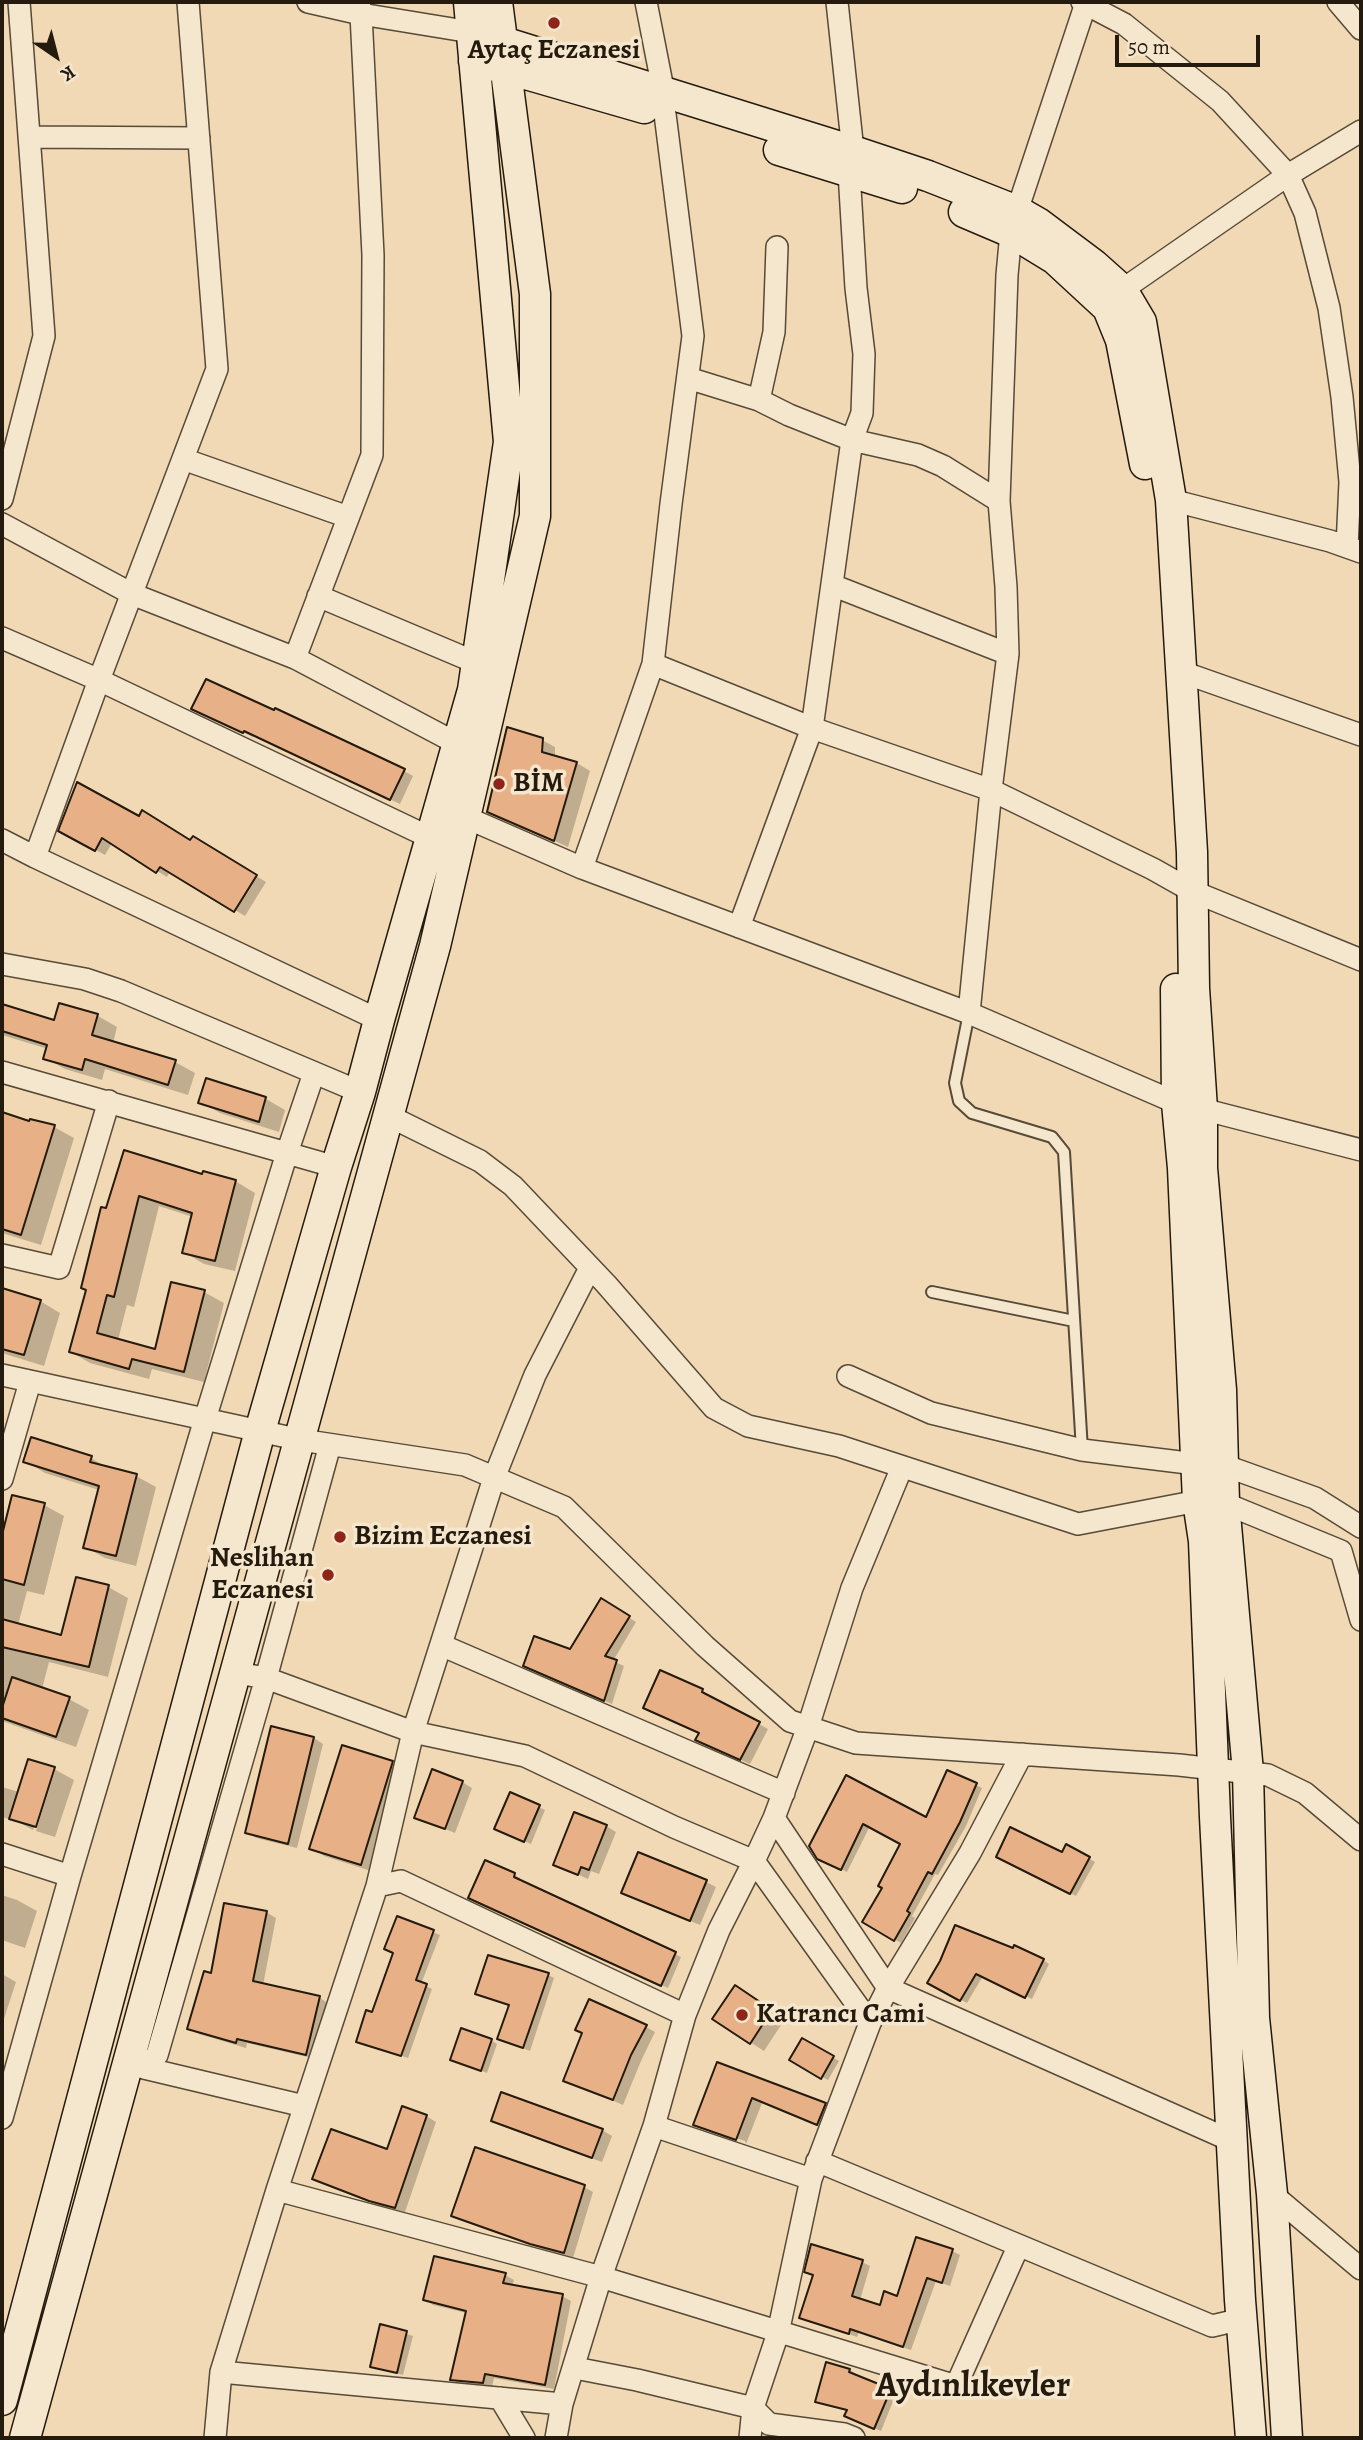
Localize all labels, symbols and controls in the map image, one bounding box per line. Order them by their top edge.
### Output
marker: Aytaç Eczanesi [546,15,562,31]
north arrow [21,21,91,91]
scale bar [1118,21,1263,65]
text: 50 m [1128,33,1170,61]
place label: Aytaç Eczanesi [468,34,640,68]
text: K [55,59,81,87]
place label: BİM [513,767,564,801]
marker: BİM [491,776,507,792]
place label: Bizim Eczanesi [354,1520,532,1554]
marker: Bizim Eczanesi [332,1529,348,1545]
place label: Neslihan Eczanesi [210,1542,314,1608]
marker: Neslihan Eczanesi [320,1567,336,1583]
place label: Katrancı Cami [756,1998,925,2032]
marker: Katrancı Cami [734,2007,750,2023]
district label: Aydınlıkevler [876,2366,1070,2408]

